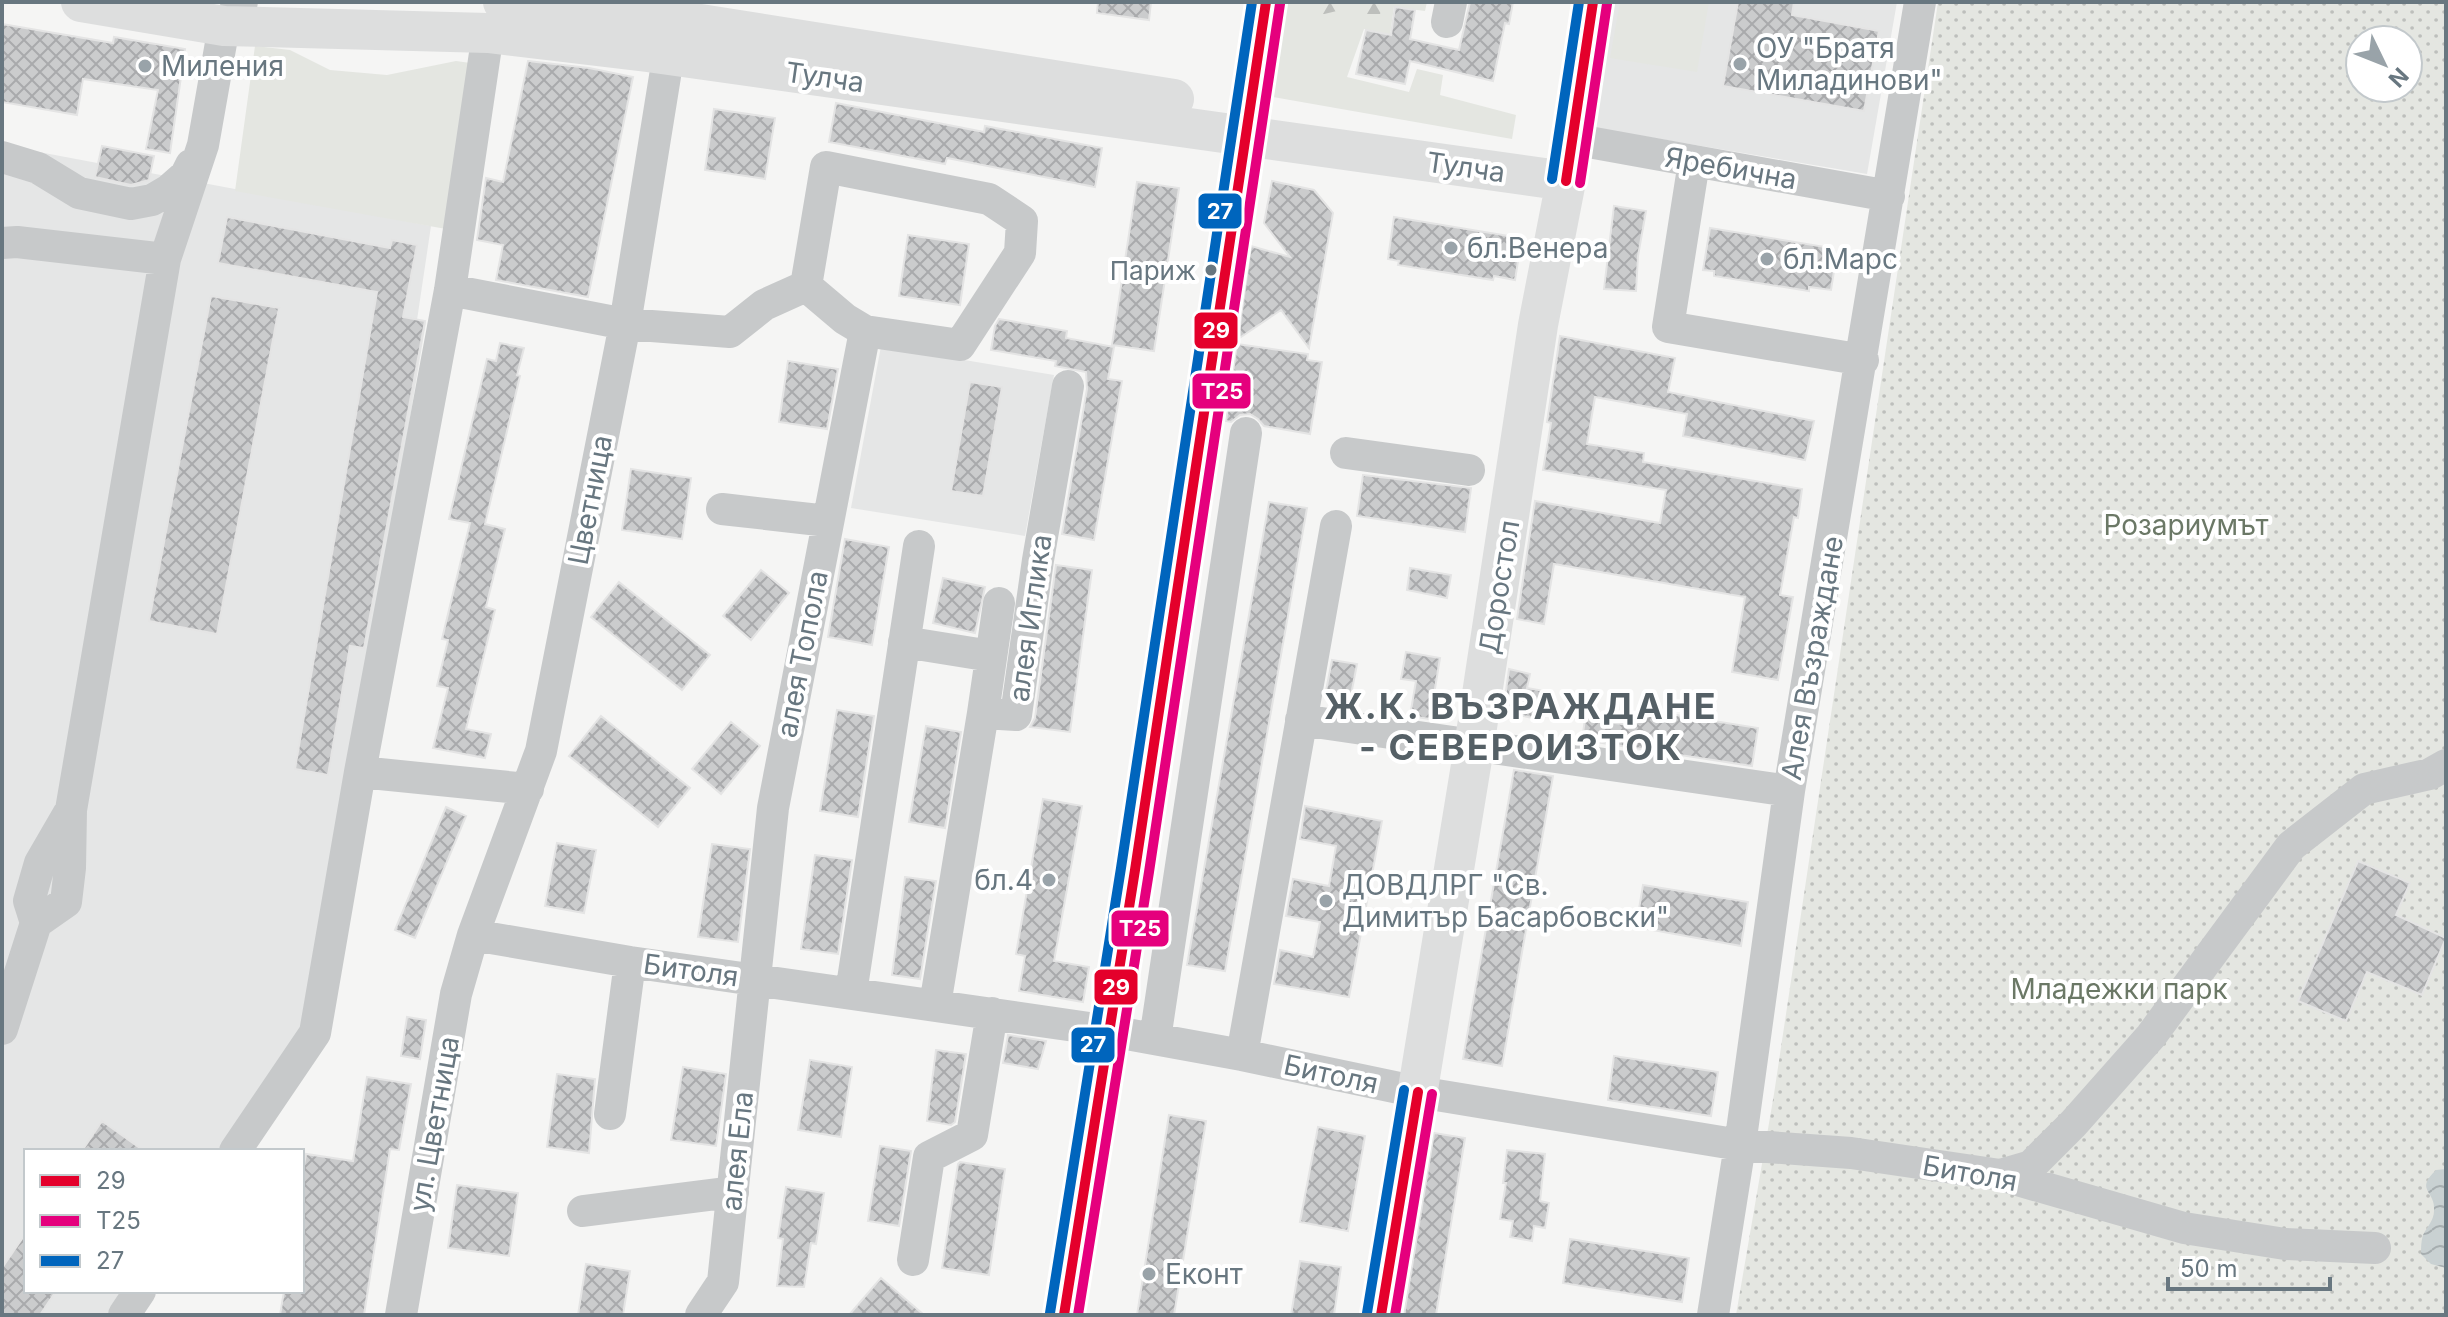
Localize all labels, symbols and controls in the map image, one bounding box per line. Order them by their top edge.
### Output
north arrow [2344,24,2424,104]
place label: ОУ "Братя Миладинови" [1756,31,1943,97]
place label: Миления [161,49,284,83]
street label: Тулча [784,55,866,99]
marker: ОУ "Братя Миладинови" [1731,55,1749,73]
marker: Миления [136,57,154,75]
text: N [2383,63,2414,93]
street label: Яребична [1663,140,1799,196]
street label: Тулча [1425,145,1507,189]
line badge: 27 [1197,192,1243,230]
text: 27 [1207,198,1233,224]
place label: бл.Венера [1467,231,1608,265]
marker: бл.Венера [1442,239,1460,257]
place label: бл.Марс [1783,242,1898,276]
marker: бл.Марс [1758,250,1776,268]
place label: Париж [1110,255,1196,286]
marker: Париж [1203,262,1219,278]
line badge: 29 [1193,311,1239,350]
text: 29 [1202,317,1230,343]
line badge: Т25 [1191,372,1252,410]
text: Т25 [1201,378,1243,404]
street label: Цветница [561,432,619,568]
park label: Розариумът [2103,508,2269,542]
street label: Доростол [1472,518,1526,656]
street label: алея Иглика [1001,532,1059,704]
street label: Алея Възраждане [1774,533,1850,783]
street label: алея Топола [769,568,835,740]
district label: Ж.К. ВЪЗРАЖДАНЕ - СЕВЕРОИЗТОК [1324,684,1718,769]
place label: бл.4 [974,863,1033,897]
place label: ДОВДЛРГ "Св. Димитър Басарбовски" [1342,868,1669,934]
marker: бл.4 [1040,871,1058,889]
marker: ДОВДЛРГ "Св. Димитър Басарбовски" [1317,892,1335,910]
line badge: Т25 [1110,909,1170,948]
text: Т25 [1119,915,1161,941]
street label: Битоля [641,947,741,993]
line badge: 29 [1093,968,1139,1006]
park label: Младежки парк [2010,972,2228,1006]
text: 29 [1102,974,1130,1000]
line badge: 27 [1070,1026,1116,1064]
text: 27 [1080,1031,1106,1057]
street label: ул. Цветница [402,1033,466,1215]
street label: Битоля [1281,1047,1381,1101]
street label: алея Ела [714,1089,760,1213]
street label: Битоля [1920,1148,2020,1198]
legend [24,1149,304,1293]
text: 29 [96,1166,126,1195]
text: Т25 [96,1206,141,1235]
scale bar [2168,1241,2330,1291]
text: 27 [96,1246,124,1275]
text: 50 m [2180,1254,2238,1283]
place label: Еконт [1165,1257,1243,1291]
marker: Еконт [1140,1265,1158,1283]

